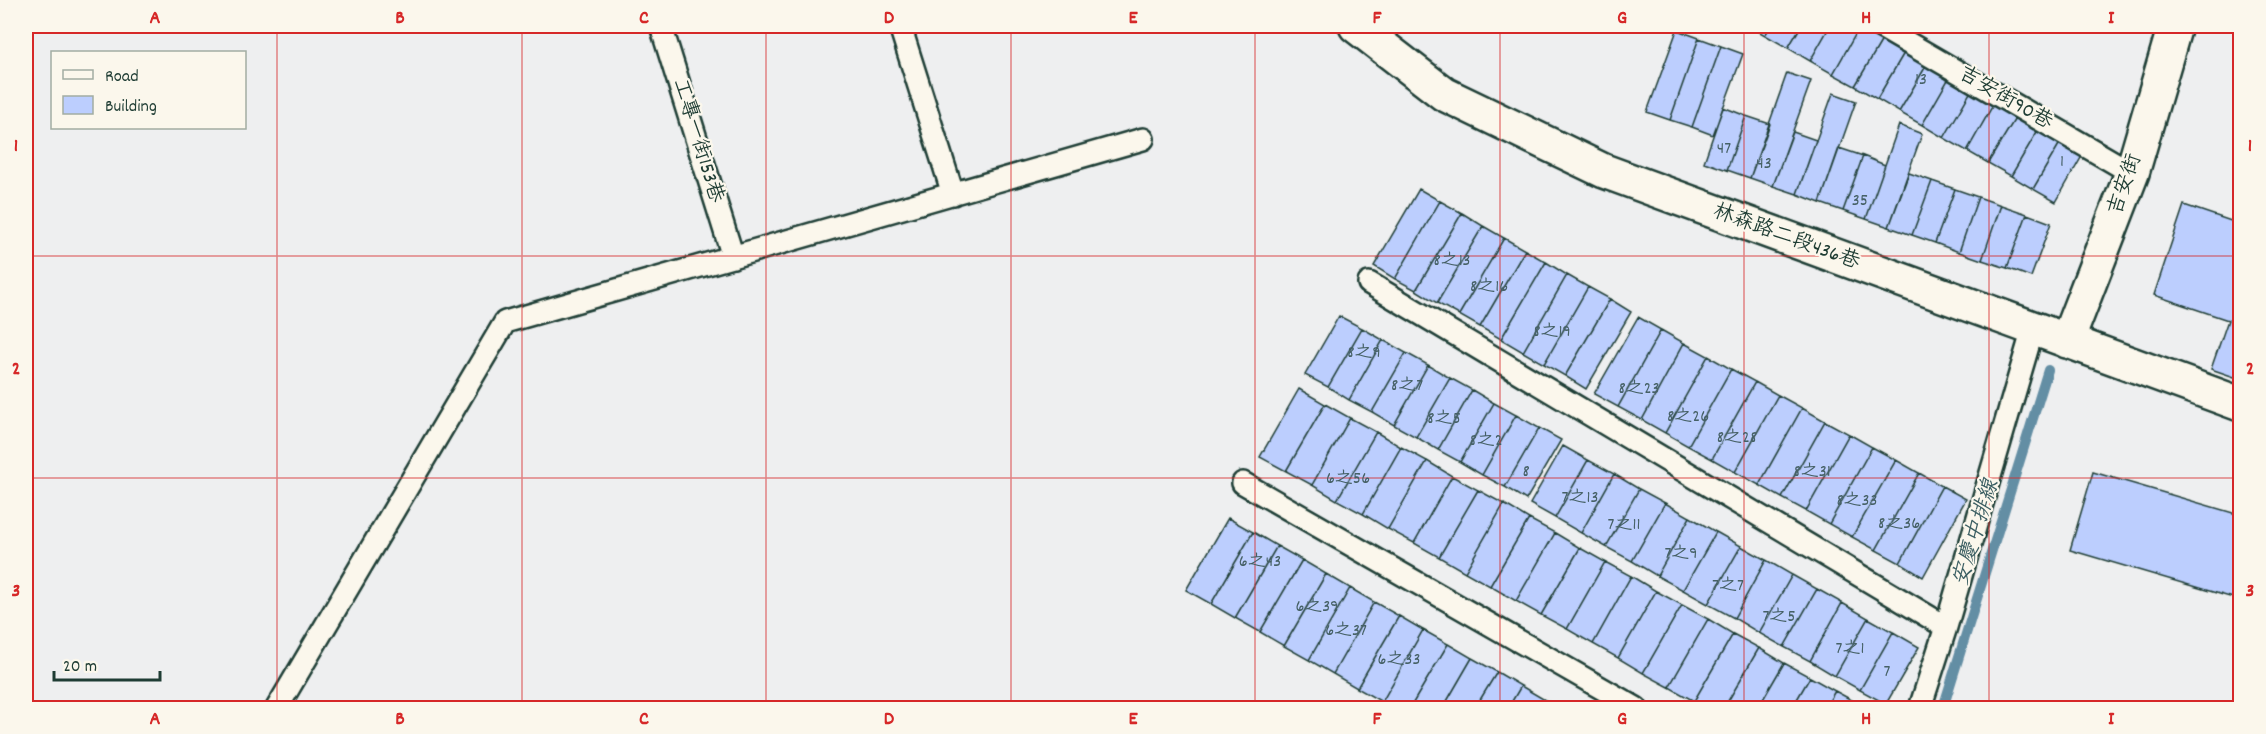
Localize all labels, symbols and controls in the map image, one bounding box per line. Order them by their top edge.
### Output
text: A [150,5,161,33]
text: B [395,5,405,33]
text: C [639,5,649,33]
text: D [884,5,895,33]
text: E [1128,5,1138,33]
text: F [1373,5,1383,33]
text: G [1617,5,1627,33]
text: H [1861,5,1871,33]
text: I [2108,5,2115,33]
legend [51,51,246,129]
street label: 吉安街90巷 [1952,60,2058,138]
text: Road [105,65,139,90]
house number: 13 [1915,68,1927,93]
street label: 工專一街153巷 [664,75,730,207]
text: Building [105,95,157,120]
text: 1 [14,133,18,161]
text: 1 [2248,133,2252,161]
house number: 47 [1717,137,1731,162]
house number: 1 [2060,150,2064,175]
street label: 吉安街 [2102,150,2150,220]
house number: 43 [1756,152,1772,177]
house number: 35 [1852,189,1868,214]
street label: 林森路二段436巷 [1708,198,1864,278]
house number: 8之13 [1433,249,1471,274]
house number: 8之16 [1470,275,1508,300]
house number: 8之19 [1533,320,1571,345]
house number: 8之9 [1347,341,1381,366]
text: 2 [12,356,20,384]
text: 2 [2246,356,2254,384]
house number: 8之7 [1391,374,1423,399]
house number: 8之23 [1618,377,1660,402]
house number: 8之26 [1667,405,1709,430]
house number: 8之5 [1427,407,1461,432]
house number: 8之28 [1717,426,1757,451]
house number: 8之2 [1469,429,1503,454]
house number: 8 [1522,460,1530,485]
house number: 8之31 [1793,460,1831,485]
house number: 6之56 [1326,467,1370,492]
water label: 安慶中排線 [1946,475,2008,590]
house number: 7之13 [1562,486,1598,511]
house number: 8之33 [1836,489,1878,514]
house number: 8之36 [1878,512,1920,537]
house number: 7之11 [1608,513,1640,538]
house number: 7之9 [1664,542,1698,567]
house number: 6之43 [1239,550,1281,575]
house number: 7之7 [1712,574,1744,599]
text: 3 [12,578,20,606]
text: 3 [2246,578,2254,606]
house number: 6之39 [1295,595,1339,620]
house number: 7之5 [1762,605,1796,630]
house number: 6之37 [1325,619,1367,644]
house number: 7之1 [1836,637,1864,662]
scale bar [54,644,160,682]
house number: 6之33 [1378,648,1420,673]
text: 20 m [63,655,97,680]
house number: 7 [1884,660,1891,685]
text: A [150,706,161,734]
text: B [395,706,405,734]
text: C [639,706,649,734]
text: D [884,706,895,734]
text: E [1128,706,1138,734]
text: F [1373,706,1383,734]
text: G [1617,706,1627,734]
text: H [1861,706,1871,734]
text: I [2108,706,2115,734]

